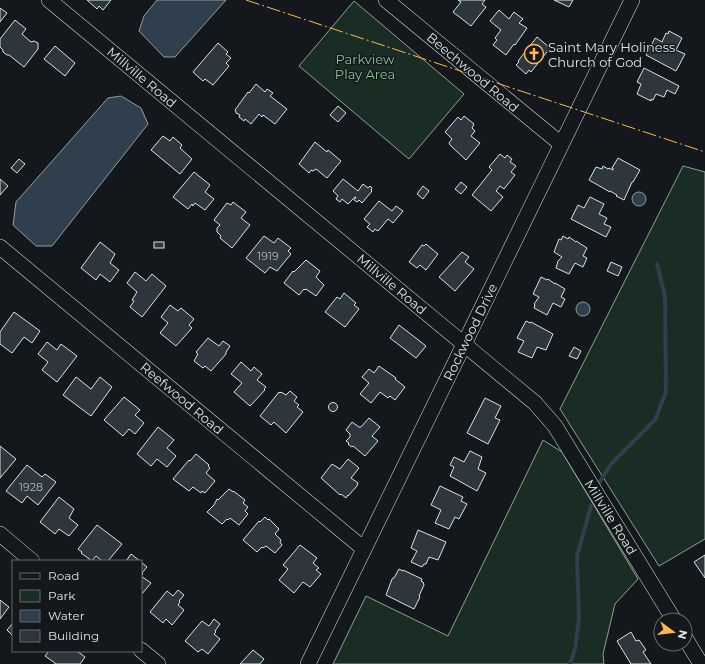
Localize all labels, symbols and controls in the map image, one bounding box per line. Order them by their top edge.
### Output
street label: Beechwood Road [424,29,522,115]
place label: Saint Mary Holiness Church of God [548,39,675,70]
street label: Millville Road [104,43,180,111]
church icon: Saint Mary Holiness Church of God [523,43,545,65]
park label: Parkview Play Area [335,51,395,82]
house number: 1919 [257,249,279,263]
street label: Millville Road [354,250,430,318]
street label: Rockwood Drive [440,281,500,383]
street label: Reefwood Road [137,359,227,437]
street label: Millville Road [582,476,640,558]
house number: 1928 [19,480,43,494]
legend [12,560,142,652]
text: Road [48,568,79,583]
text: Park [48,588,76,603]
text: Water [48,608,85,623]
north arrow [653,612,693,652]
text: Building [48,628,99,643]
text: N [675,628,691,641]

